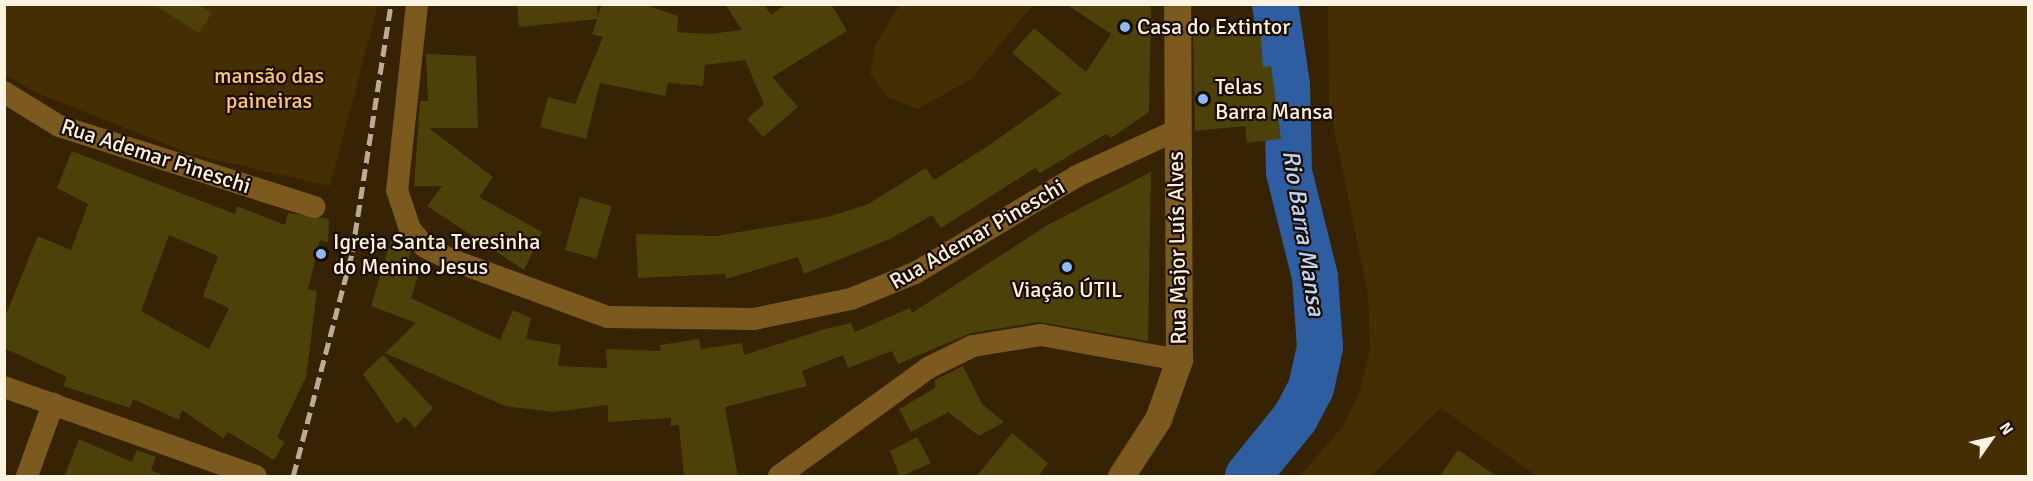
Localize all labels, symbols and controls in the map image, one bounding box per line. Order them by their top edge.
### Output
place label: Casa do Extintor [1137,14,1290,40]
marker: Casa do Extintor [1118,20,1132,34]
park label: mansão das paineiras [214,62,324,113]
place label: Telas Barra Mansa [1215,73,1333,124]
marker: Telas Barra Mansa [1196,92,1210,106]
street label: Rua Ademar Pineschi [58,113,254,199]
water label: Rio Barra Mansa [1276,148,1330,318]
street label: Rua Major Luís Alves [1162,151,1192,345]
street label: Rua Ademar Pineschi [885,173,1069,295]
place label: Igreja Santa Teresinha do Menino Jesus [333,228,540,280]
marker: Igreja Santa Teresinha do Menino Jesus [314,247,328,261]
marker: Viação ÚTIL [1060,260,1074,274]
place label: Viação ÚTIL [1012,277,1122,303]
north arrow [1961,409,2021,469]
text: N [1995,419,2017,439]

